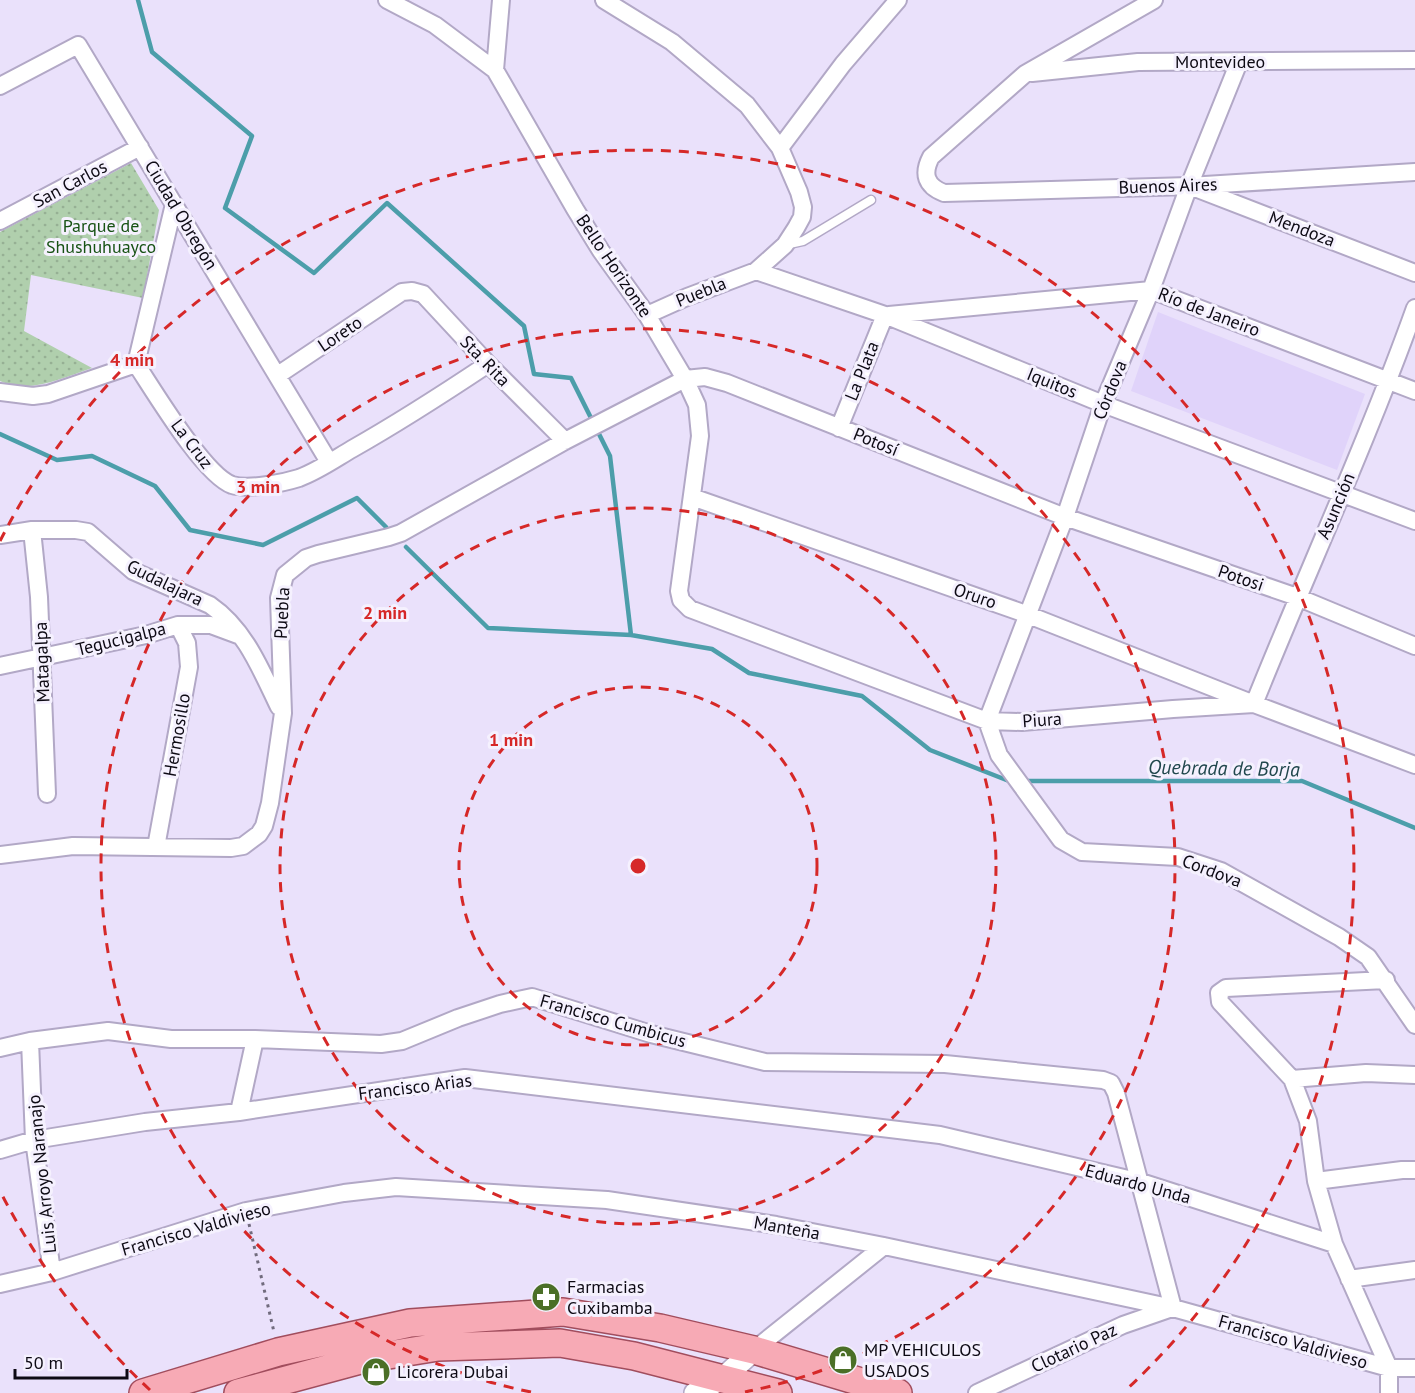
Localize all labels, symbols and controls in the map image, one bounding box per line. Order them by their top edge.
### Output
street label: Montevideo [1175,50,1265,73]
street label: San Carlos [29,154,111,213]
street label: Ciudad Obregón [140,156,223,274]
street label: Buenos Aires [1118,172,1218,199]
street label: Mendoza [1266,205,1339,252]
street label: Bello Horizonte [571,210,657,322]
park label: Parque de Shushuhuayco [46,214,156,258]
street label: Puebla [672,271,729,312]
street label: Río de Janeiro [1155,282,1263,341]
street label: Loreto [313,310,366,357]
street label: Sta. Rita [455,330,515,391]
street label: La Plata [839,338,884,404]
text: 4 min [110,348,154,371]
street label: Córdova [1087,357,1132,423]
street label: Iquitos [1024,362,1081,403]
street label: La Cruz [166,414,219,473]
street label: Potosí [850,422,902,461]
street label: Asunción [1311,469,1360,543]
text: 3 min [236,475,280,498]
street label: Gudalajara [123,554,207,611]
street label: Potosi [1215,559,1267,596]
street label: Oruro [951,578,1000,614]
street label: Puebla [269,586,294,640]
text: 2 min [363,601,407,624]
street label: Tegucigalpa [74,616,168,661]
street label: Matagalpa [29,621,54,703]
street label: Hermosillo [158,691,195,778]
street label: Piura [1021,707,1063,732]
text: 1 min [489,728,533,751]
water label: Quebrada de Borja [1148,754,1300,782]
street label: Cordova [1179,849,1245,892]
centre of rings [628,856,648,876]
street label: Francisco Cumbicus [537,989,689,1052]
street label: Francisco Arias [357,1068,473,1105]
street label: Luis Arroyo Naranajo [22,1094,61,1255]
street label: Eduardo Unda [1083,1158,1193,1209]
street label: Francisco Valdivieso [119,1196,273,1261]
street label: Manteña [752,1210,822,1245]
place label: Farmacias Cuxibamba [567,1275,653,1319]
pharmacy icon: Farmacias Cuxibamba [530,1281,562,1313]
street label: Francisco Valdivieso [1216,1309,1370,1374]
street label: Clotario Paz [1027,1318,1120,1377]
place label: MP VEHICULOS USADOS [864,1338,981,1382]
scale bar [15,1342,128,1380]
shop icon: MP VEHICULOS USADOS [827,1344,859,1376]
text: 50 m [24,1351,63,1374]
shop icon: Licorera Dubai [360,1356,392,1388]
place label: Licorera Dubai [397,1360,509,1383]

